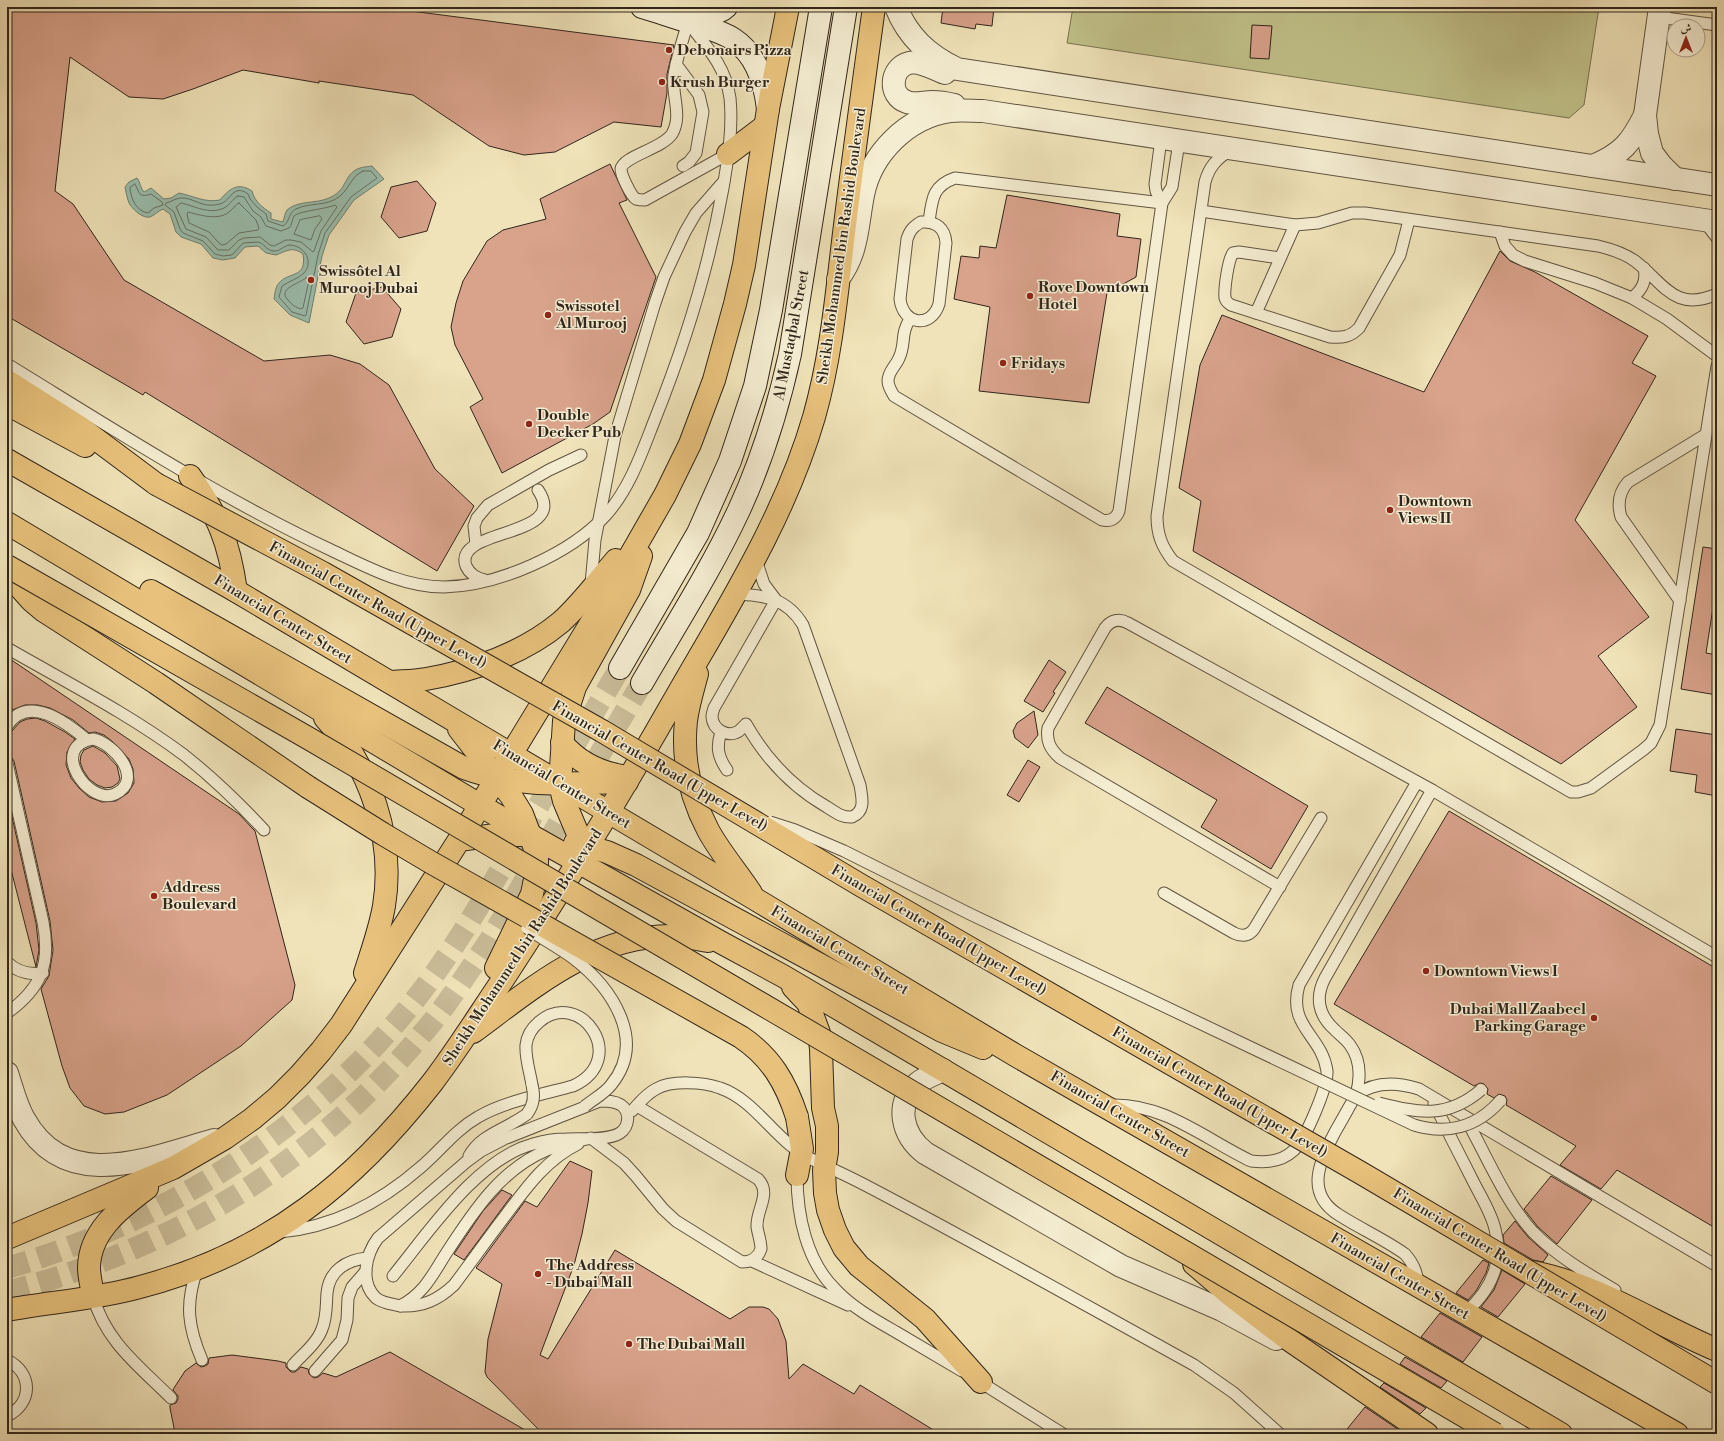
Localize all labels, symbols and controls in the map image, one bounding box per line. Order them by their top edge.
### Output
north arrow [1666,18,1706,58]
text: ش [1681,22,1692,36]
place label: Debonairs Pizza [677,41,792,60]
marker: Debonairs Pizza [664,45,674,55]
place label: Krush Burger [670,73,770,92]
marker: Krush Burger [657,77,667,87]
street label: Sheikh Mohammed bin Rashid Boulevard [813,106,870,385]
place label: Swissôtel Al Murooj Dubai [319,262,418,298]
street label: Al Mustaqbal Street [769,268,814,403]
marker: Swissôtel Al Murooj Dubai [306,275,316,285]
place label: Rove Downtown Hotel [1038,278,1150,314]
marker: Rove Downtown Hotel [1025,291,1035,301]
place label: Swissotel Al Murooj [555,297,627,333]
marker: Swissotel Al Murooj [543,310,553,320]
place label: Fridays [1011,354,1065,373]
marker: Fridays [998,358,1008,368]
place label: Double Decker Pub [537,406,621,442]
marker: Double Decker Pub [524,419,534,429]
place label: Downtown Views II [1397,492,1473,528]
marker: Downtown Views II [1385,505,1395,515]
street label: Financial Center Road (Upper Level) [266,537,490,673]
street label: Financial Center Street [210,571,356,669]
street label: Financial Center Road (Upper Level) [548,697,771,836]
street label: Financial Center Street [489,736,635,834]
street label: Sheikh Mohammed bin Rashid Boulevard [439,825,607,1069]
street label: Financial Center Road (Upper Level) [827,861,1050,1000]
place label: Address Boulevard [161,878,237,914]
marker: Address Boulevard [149,891,159,901]
street label: Financial Center Street [767,902,913,1000]
place label: Downtown Views I [1434,962,1558,981]
marker: Downtown Views I [1421,966,1431,976]
place label: Dubai Mall Zaabeel Parking Garage [1450,1000,1586,1036]
marker: Dubai Mall Zaabeel Parking Garage [1589,1013,1599,1023]
street label: Financial Center Road (Upper Level) [1108,1023,1331,1162]
street label: Financial Center Street [1047,1067,1193,1162]
street label: Financial Center Road (Upper Level) [1389,1184,1610,1327]
street label: Financial Center Street [1327,1229,1473,1324]
place label: The Address - Dubai Mall [546,1256,634,1292]
marker: The Address - Dubai Mall [533,1269,543,1279]
place label: The Dubai Mall [637,1335,745,1354]
marker: The Dubai Mall [624,1339,634,1349]

